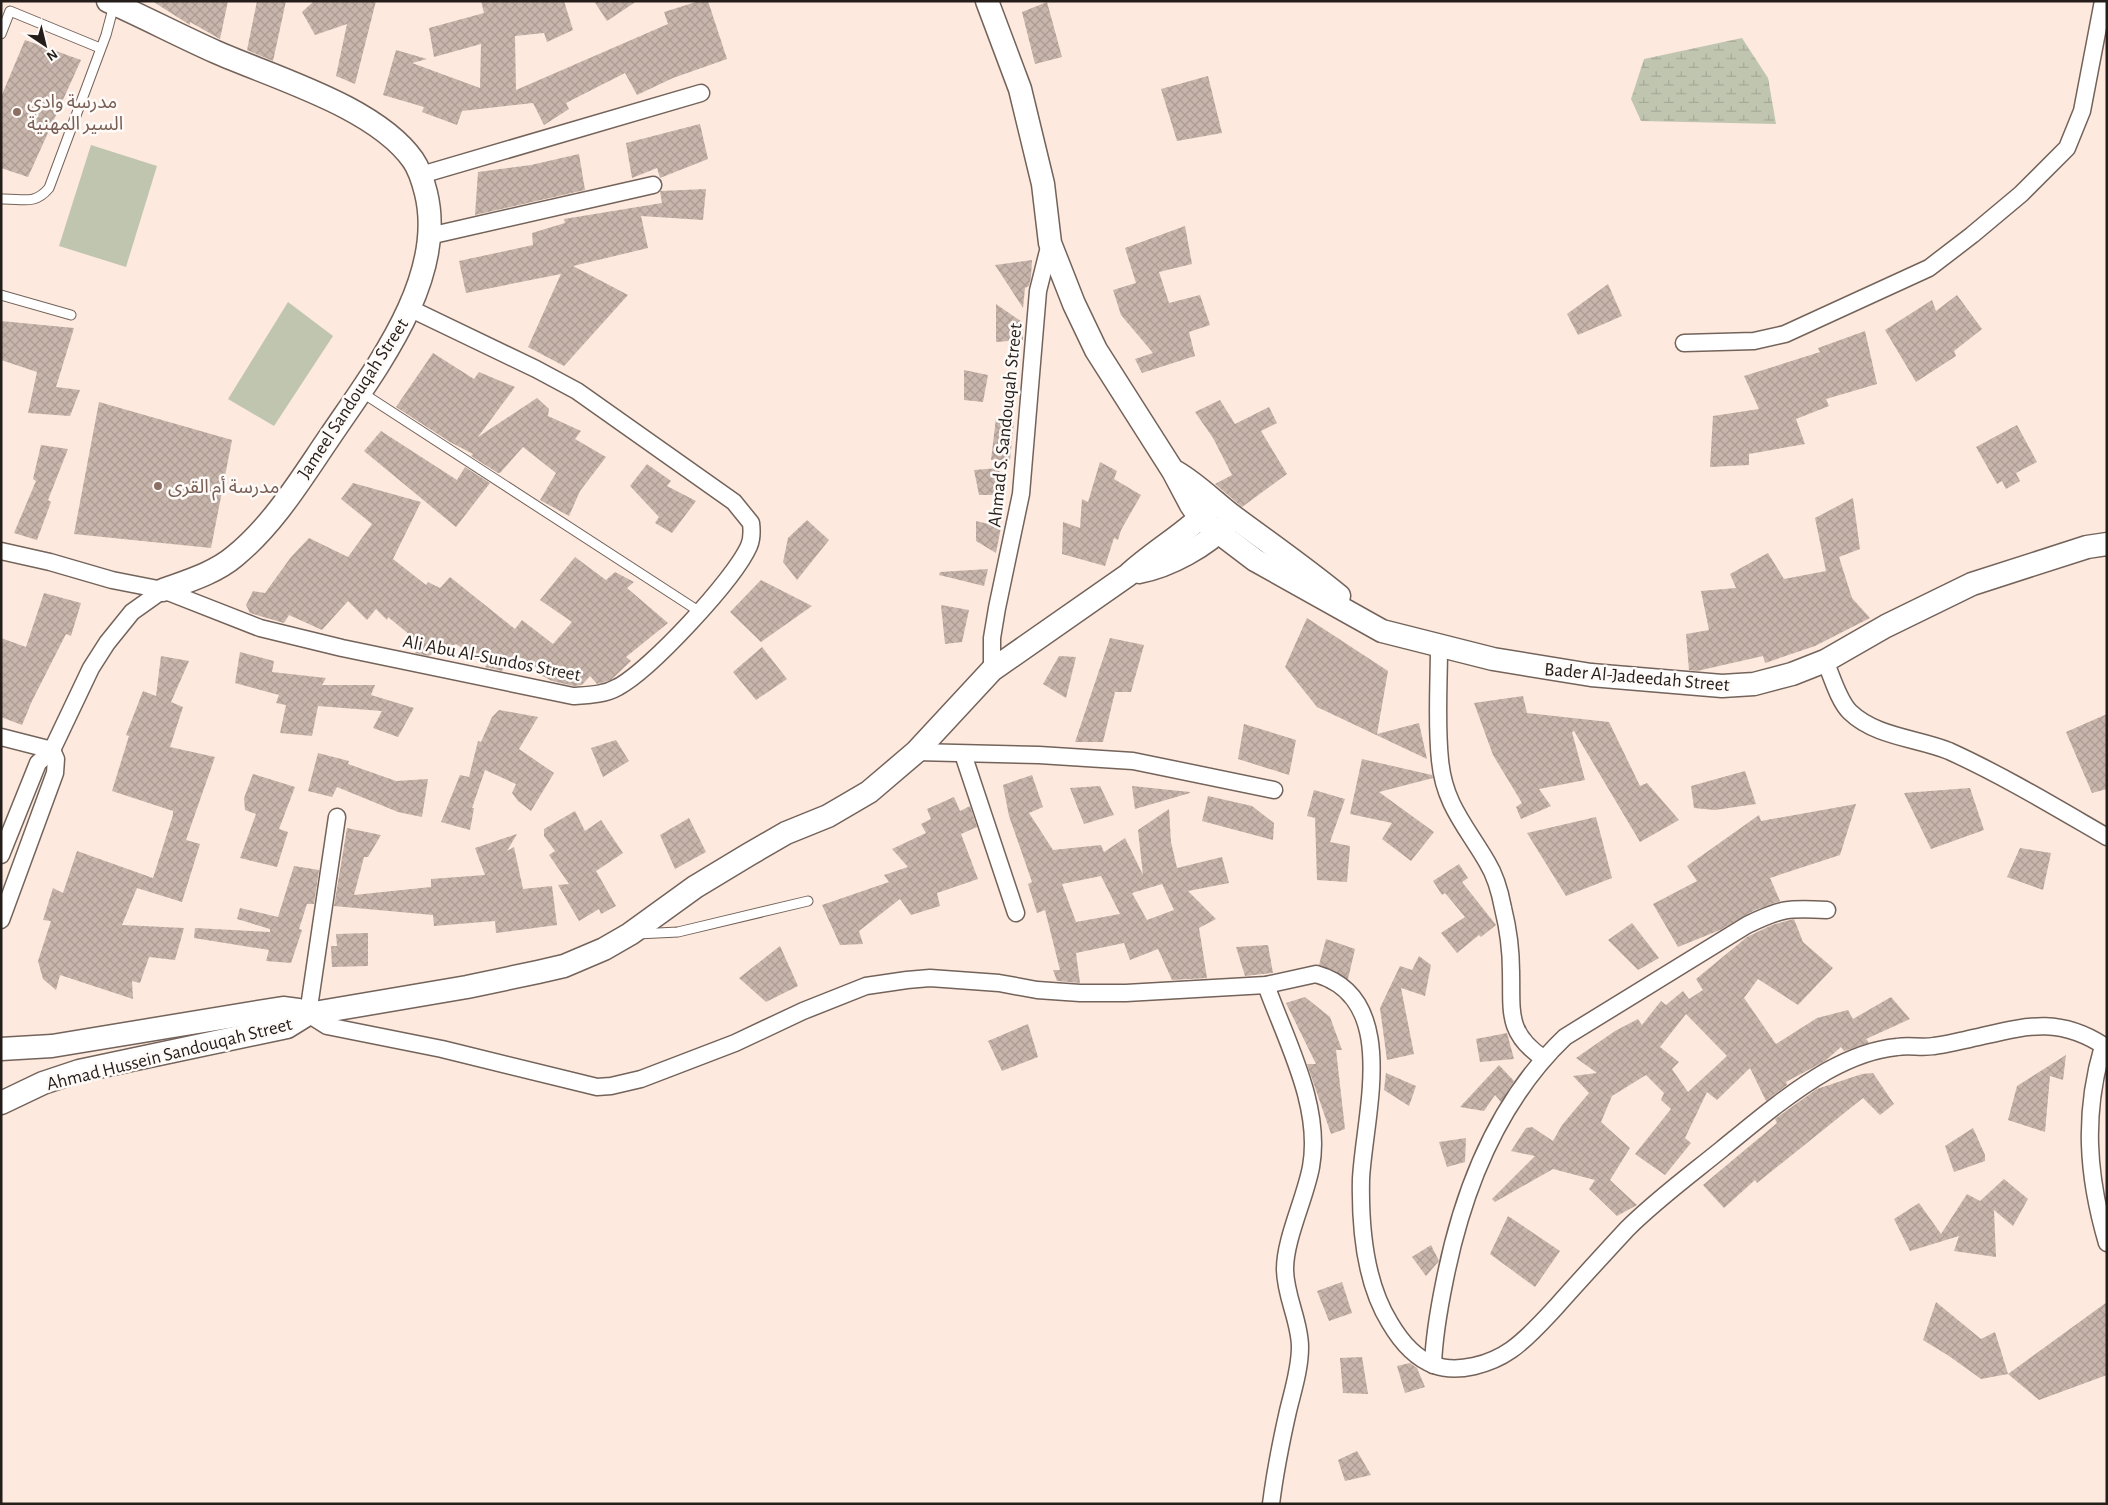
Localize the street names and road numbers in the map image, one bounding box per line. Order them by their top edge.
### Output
street label: Jameel Sandouqah Street [294,315,412,482]
street label: Ahmad S. Sandouqah Street [985,322,1026,528]
street label: Ali Abu Al-Sundos Street [401,632,582,685]
street label: Bader Al-Jadeedah Street [1544,660,1730,695]
street label: Ahmad Hussein Sandouqah Street [45,1015,294,1094]

